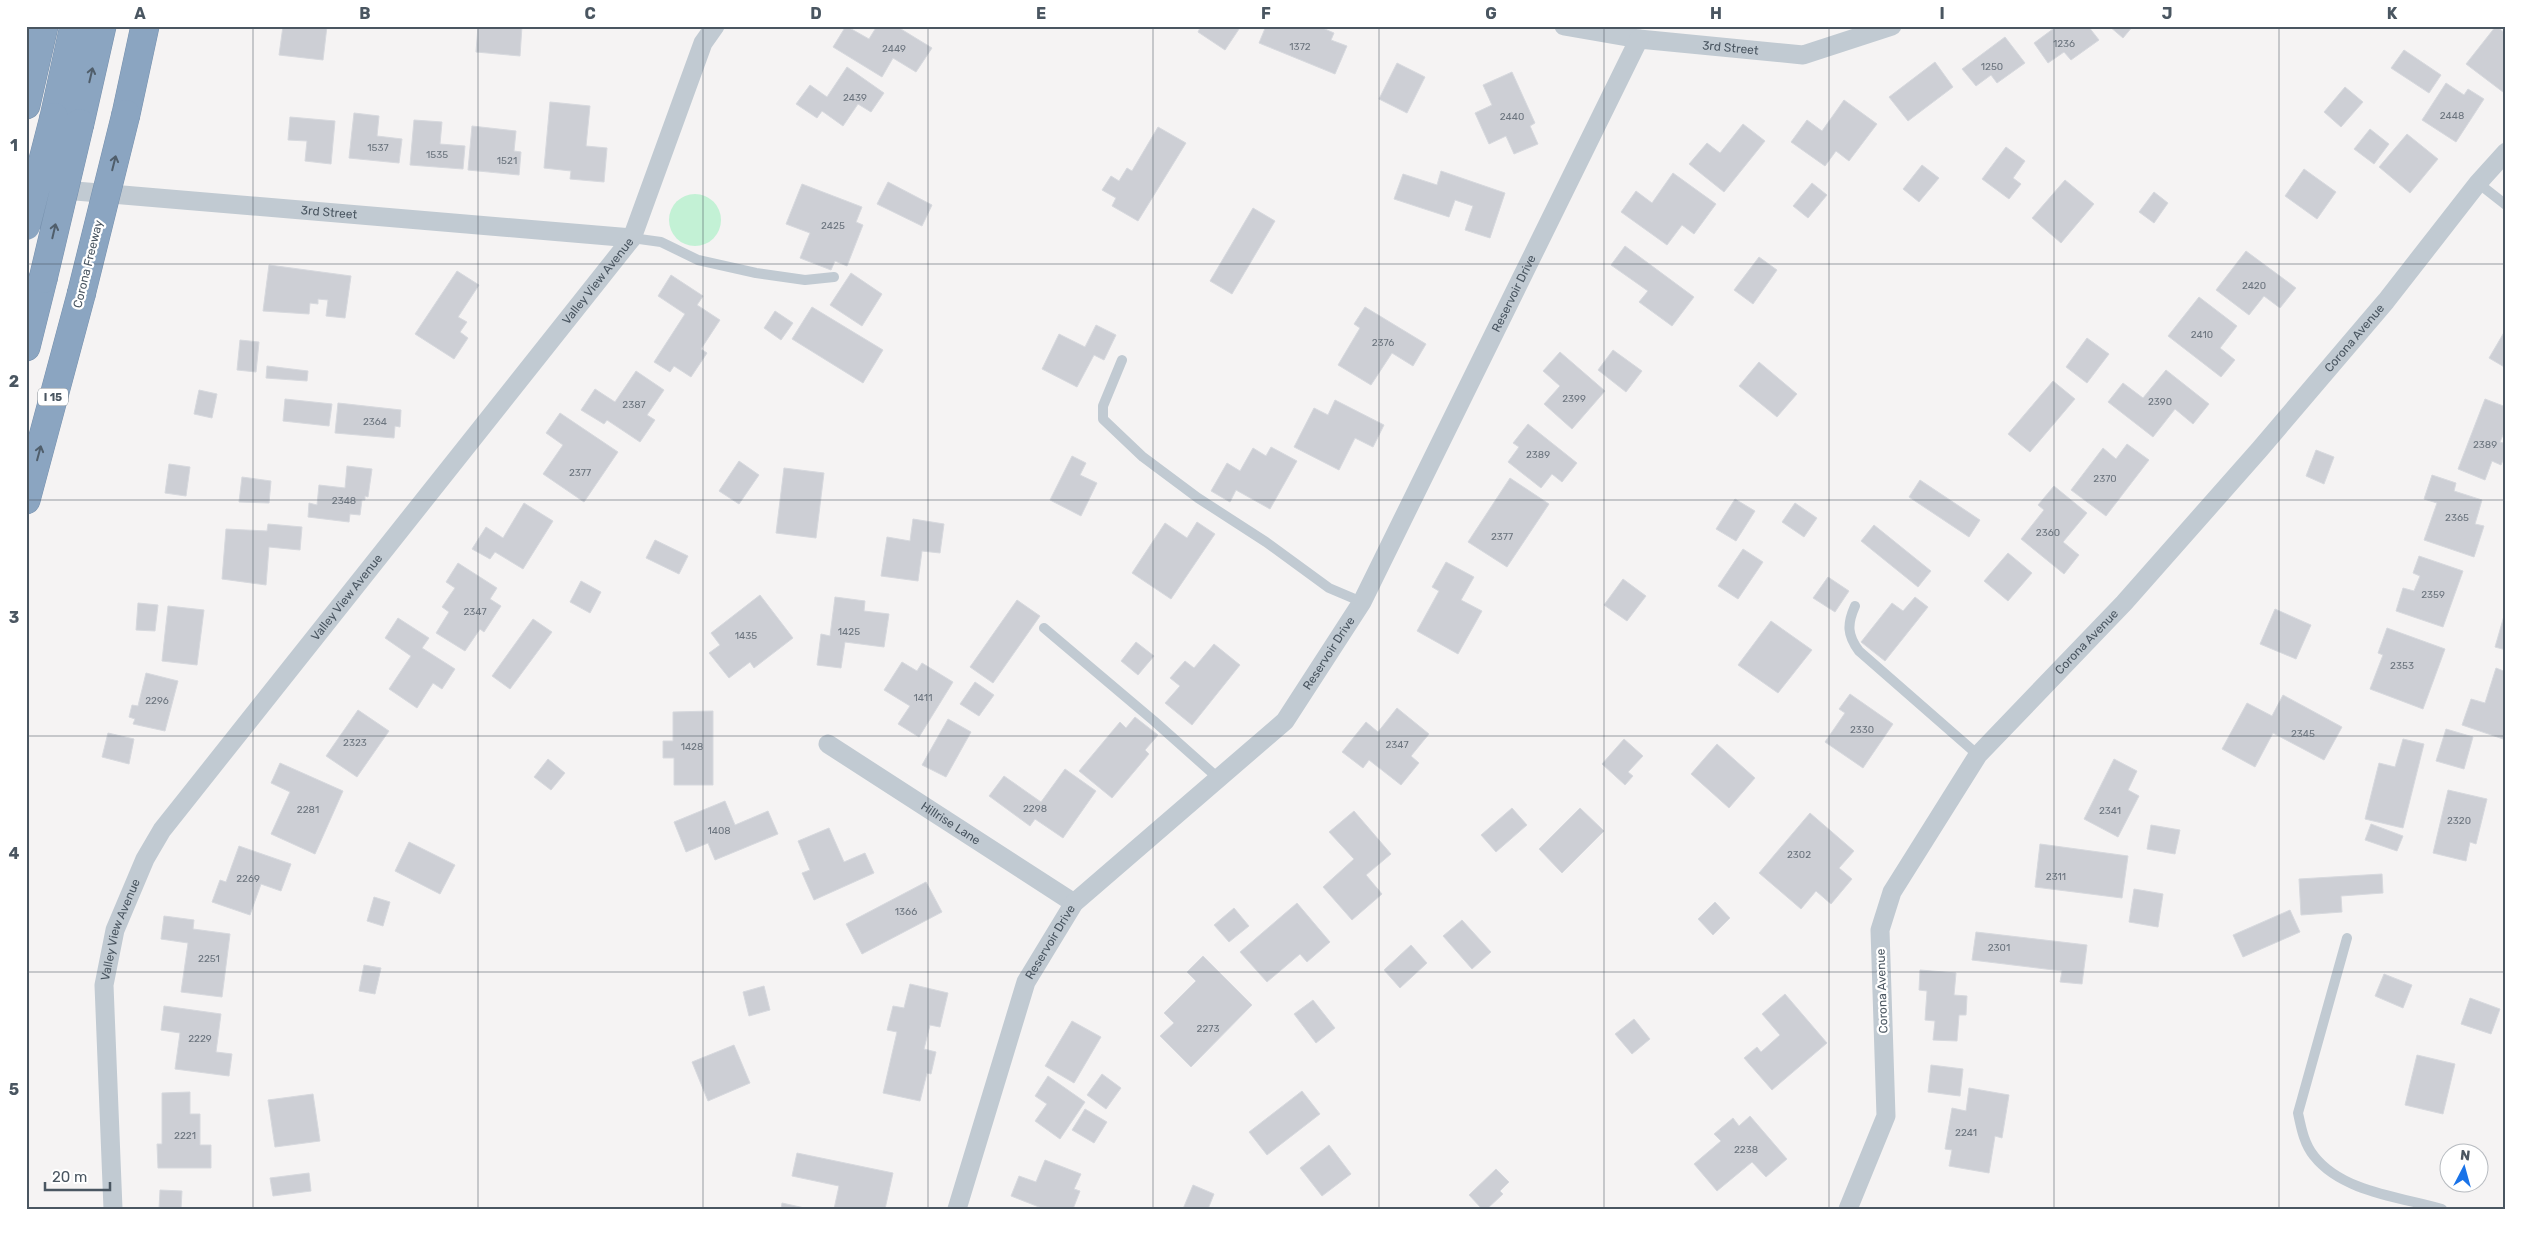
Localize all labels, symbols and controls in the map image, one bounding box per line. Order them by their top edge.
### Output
text: A [134,4,146,23]
text: B [359,4,371,23]
text: C [584,4,596,23]
text: D [810,4,822,23]
text: E [1036,4,1046,23]
text: F [1261,4,1271,23]
text: G [1485,4,1497,23]
text: H [1710,4,1722,23]
text: I [1939,4,1945,23]
text: J [2162,4,2172,23]
text: K [2387,4,2398,23]
street label: 3rd Street [1702,38,1760,58]
house number: 1236 [2053,38,2075,50]
house number: 1372 [1289,41,1311,53]
house number: 2449 [882,43,906,55]
house number: 1250 [1981,61,2003,73]
one-way arrow [87,68,96,84]
house number: 2439 [843,92,867,104]
house number: 2448 [2440,110,2464,122]
house number: 2440 [1500,111,1524,123]
text: 1 [10,136,18,155]
house number: 1537 [367,142,389,154]
house number: 1535 [426,149,448,161]
one-way arrow [110,155,119,171]
house number: 1521 [497,155,517,167]
street label: 3rd Street [300,203,358,222]
street label: Corona Freeway [70,218,106,309]
house number: 2425 [821,220,845,232]
one-way arrow [50,224,59,240]
street label: Valley View Avenue [559,235,637,327]
street label: Reservoir Drive [1489,252,1539,334]
house number: 2420 [2242,280,2266,292]
street label: Corona Avenue [2322,301,2387,375]
house number: 2410 [2191,329,2213,341]
house number: 2376 [1372,337,1394,349]
text: 2 [9,372,19,391]
road number: I 15 [38,388,68,406]
house number: 2399 [1562,393,1586,405]
house number: 2390 [2148,396,2172,408]
house number: 2387 [622,399,646,411]
house number: 2364 [363,416,387,428]
house number: 2389 [2473,439,2497,451]
one-way arrow [35,445,44,461]
house number: 2389 [1526,449,1550,461]
house number: 2377 [569,467,591,479]
house number: 2370 [2093,473,2117,485]
house number: 2348 [332,495,356,507]
house number: 2365 [2445,512,2469,524]
house number: 2360 [2036,527,2060,539]
house number: 2377 [1491,531,1513,543]
street label: Valley View Avenue [308,551,385,643]
house number: 2359 [2421,589,2445,601]
house number: 2347 [463,606,487,618]
street label: Corona Avenue [2052,606,2121,677]
text: 3 [9,608,19,627]
street label: Reservoir Drive [1300,614,1358,692]
house number: 1425 [838,626,860,638]
house number: 1435 [735,630,757,642]
house number: 2353 [2390,660,2414,672]
house number: 1411 [914,692,932,704]
house number: 2296 [145,695,169,707]
house number: 2330 [1850,724,1874,736]
house number: 2345 [2291,728,2315,740]
house number: 2323 [343,737,367,749]
house number: 2347 [1385,739,1409,751]
house number: 1428 [681,741,703,753]
street label: Hillrise Lane [918,799,983,848]
house number: 2298 [1023,803,1047,815]
house number: 2281 [297,804,319,816]
house number: 2341 [2099,805,2121,817]
house number: 2320 [2447,815,2471,827]
house number: 1408 [707,825,731,837]
text: 4 [9,844,20,863]
house number: 2302 [1787,849,1811,861]
house number: 2311 [2046,871,2066,883]
house number: 2269 [236,873,260,885]
street label: Valley View Avenue [98,876,143,982]
street label: Reservoir Drive [1022,902,1078,982]
house number: 1366 [895,906,917,918]
house number: 2301 [1988,942,2010,954]
street label: Corona Avenue [1874,948,1890,1034]
house number: 2251 [198,953,220,965]
house number: 2273 [1197,1023,1219,1035]
house number: 2229 [188,1033,212,1045]
text: 5 [9,1080,19,1099]
house number: 2241 [1955,1127,1977,1139]
house number: 2221 [174,1130,196,1142]
north arrow [2440,1142,2490,1192]
house number: 2238 [1734,1144,1758,1156]
text: N [2459,1147,2471,1165]
scale bar [45,1160,110,1192]
text: 20 m [52,1168,87,1186]

